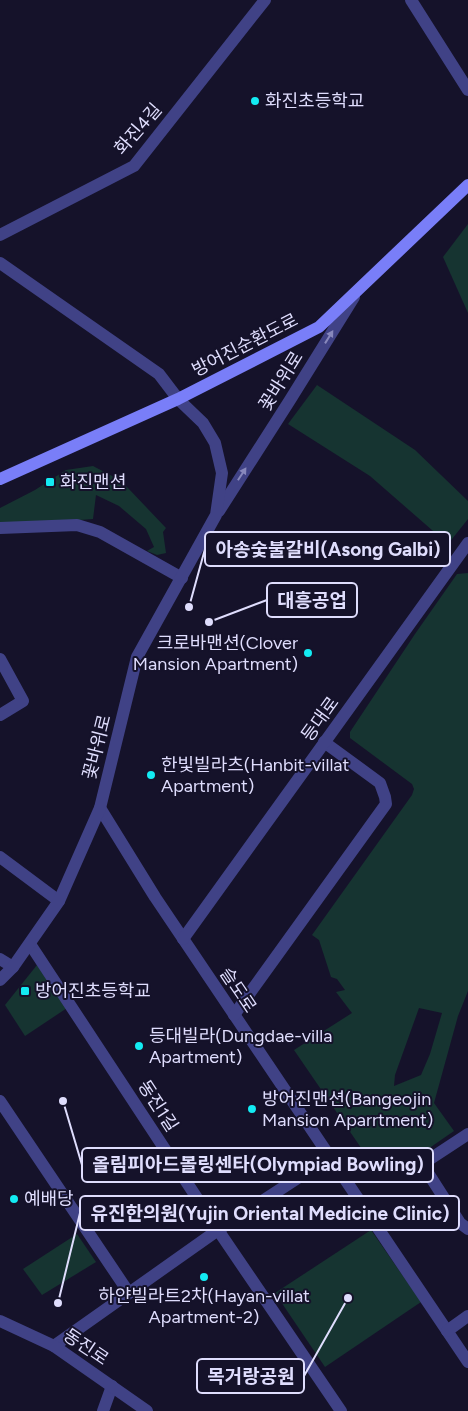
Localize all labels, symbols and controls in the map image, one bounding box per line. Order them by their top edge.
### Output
place label: 화진초등학교 [265,90,364,112]
marker: 화진초등학교 [249,95,261,107]
street label: 화진4길 [110,99,166,159]
street label: 방어진순환도로 [188,309,302,381]
one-way arrow [325,330,334,343]
street label: 꽃바위로 [254,347,308,415]
one-way arrow [237,467,247,480]
place label: 화진맨션 [60,471,126,493]
marker: 화진맨션 [44,476,56,488]
callout: 아송숯불갈비(Asong Galbi) [205,532,450,566]
text: 아송숯불갈비(Asong Galbi) [216,538,440,561]
callout: 대흥공업 [267,583,357,617]
text: 대흥공업 [277,589,347,612]
place label: 크로바맨션(Clover Mansion Apartment) [133,632,298,675]
marker: 크로바맨션(Clover Mansion Apartment) [302,647,314,659]
street label: 등대로 [296,692,344,746]
street label: 꽃바위로 [78,712,116,782]
place label: 한빛빌라츠(Hanbit-villat Apartment) [161,754,350,797]
marker: 한빛빌라츠(Hanbit-villat Apartment) [145,769,157,781]
street label: 슬도로 [215,963,261,1017]
place label: 방어진초등학교 [35,980,151,1002]
marker: 방어진초등학교 [19,985,31,997]
place label: 등대빌라(Dungdae-villa Apartment) [149,1025,332,1068]
marker: 등대빌라(Dungdae-villa Apartment) [133,1040,145,1052]
street label: 동진1길 [133,1076,183,1136]
place label: 방어진맨션(Bangeojin Mansion Aparrtment) [262,1088,433,1131]
marker: 방어진맨션(Bangeojin Mansion Aparrtment) [246,1103,258,1115]
callout: 올림피아드볼링센타(Olympiad Bowling) [82,1148,433,1182]
text: 올림피아드볼링센타(Olympiad Bowling) [92,1153,424,1176]
place label: 예배당 [24,1188,74,1210]
marker: 예배당 [8,1193,20,1205]
callout: 유진한의원(Yujin Oriental Medicine Clinic) [80,1196,459,1230]
text: 유진한의원(Yujin Oriental Medicine Clinic) [91,1202,449,1225]
marker: 하얀빌라트2차(Hayan-villat Apartment-2) [198,1271,210,1283]
place label: 하얀빌라트2차(Hayan-villat Apartment-2) [98,1285,310,1328]
street label: 동진로 [59,1324,113,1370]
callout: 목거랑공원 [197,1359,304,1393]
text: 목거랑공원 [207,1365,295,1388]

